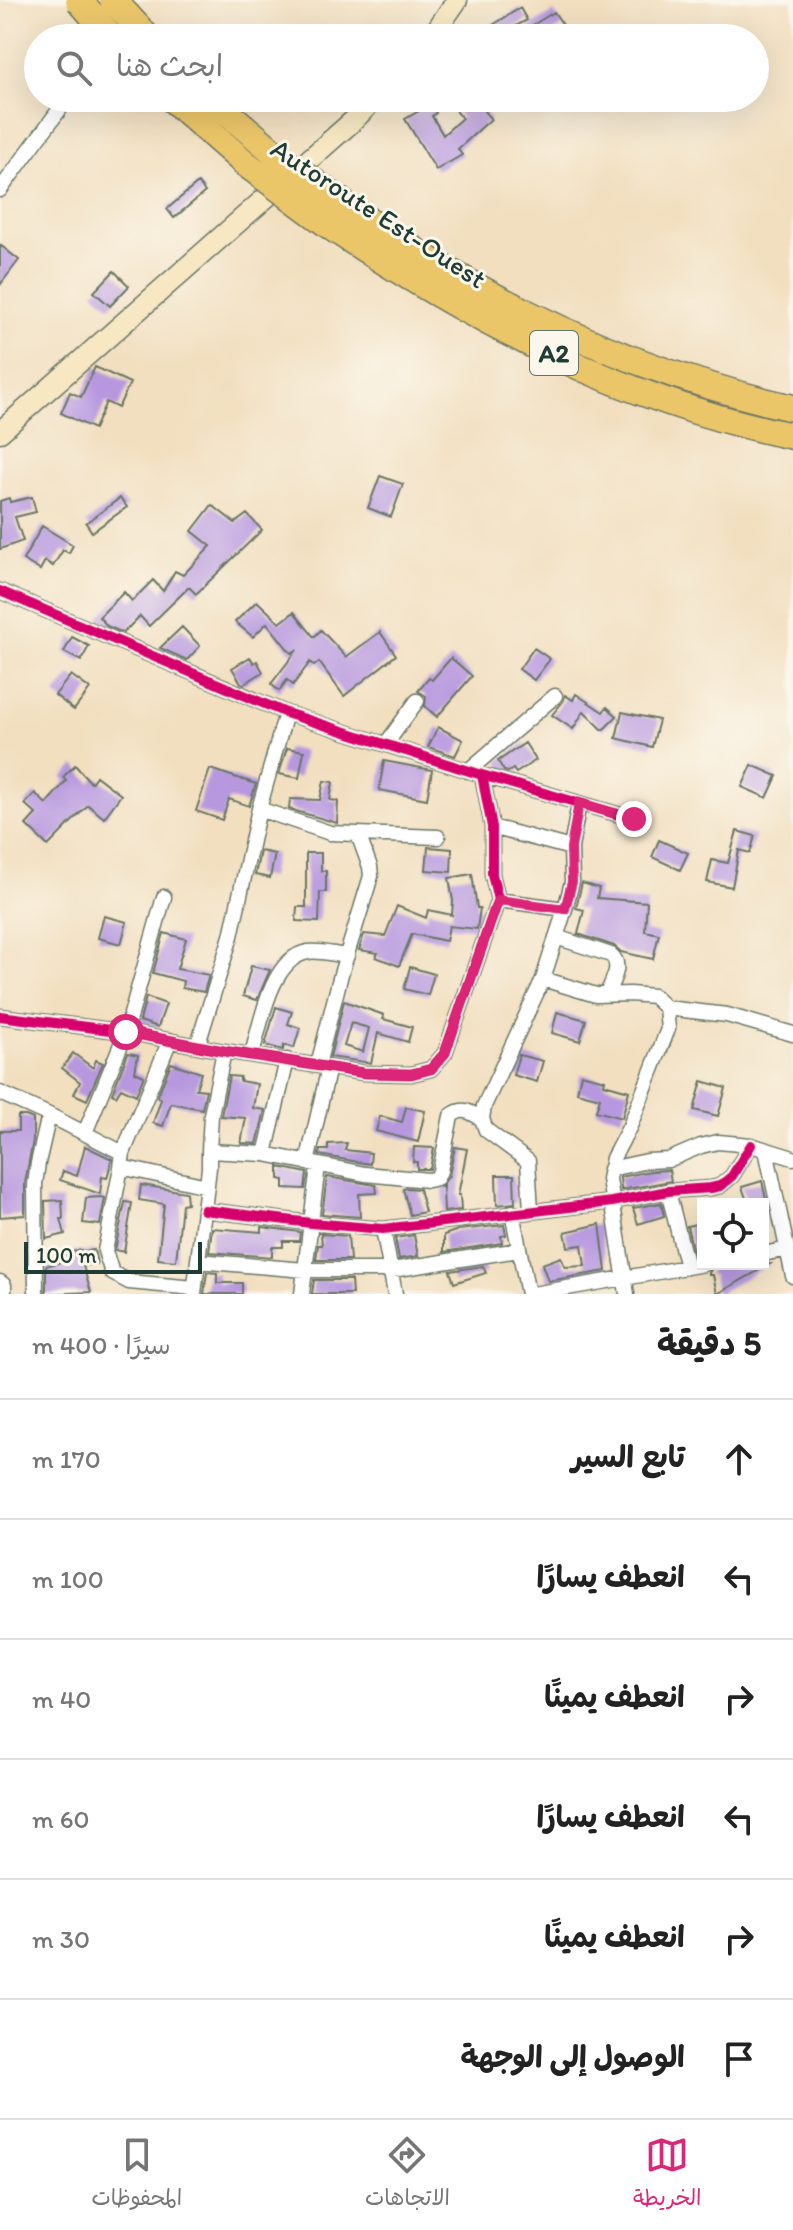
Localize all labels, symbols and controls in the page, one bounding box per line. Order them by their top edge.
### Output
search box [24,24,769,112]
icon: search [52,46,96,90]
text: ابحث هنا [116,47,223,84]
street label: Autoroute Est-Ouest [265,131,493,295]
road number: A2 [530,331,578,375]
route end [616,801,652,837]
route start [108,1014,144,1050]
map controls [697,1198,769,1270]
button: locate [697,1198,769,1270]
scale bar [24,1238,202,1274]
text: 100 m [36,1242,97,1269]
text: 5 دقيقة [657,1323,761,1364]
text: سيرًا · 400 m [32,1329,171,1361]
icon: ahead [717,1437,761,1481]
text: تابع السير [571,1438,685,1475]
text: 170 m [32,1443,101,1475]
icon: left [717,1557,761,1601]
text: انعطف يسارًا [536,1558,685,1595]
text: 100 m [32,1563,104,1595]
icon: right [717,1677,761,1721]
text: انعطف يمينًا [544,1678,685,1715]
text: 40 m [32,1683,91,1715]
icon: left [717,1797,761,1841]
text: انعطف يسارًا [536,1798,685,1835]
text: 60 m [32,1803,90,1835]
icon: right [717,1917,761,1961]
text: انعطف يمينًا [544,1918,685,1955]
text: 30 m [32,1923,90,1955]
icon: arrive [717,2037,761,2081]
text: الوصول إلى الوجهة [461,2038,685,2075]
tab: المحفوظات [91,2133,182,2217]
tab: الاتجاهات [365,2133,450,2217]
tab: الخريطة [633,2133,702,2217]

